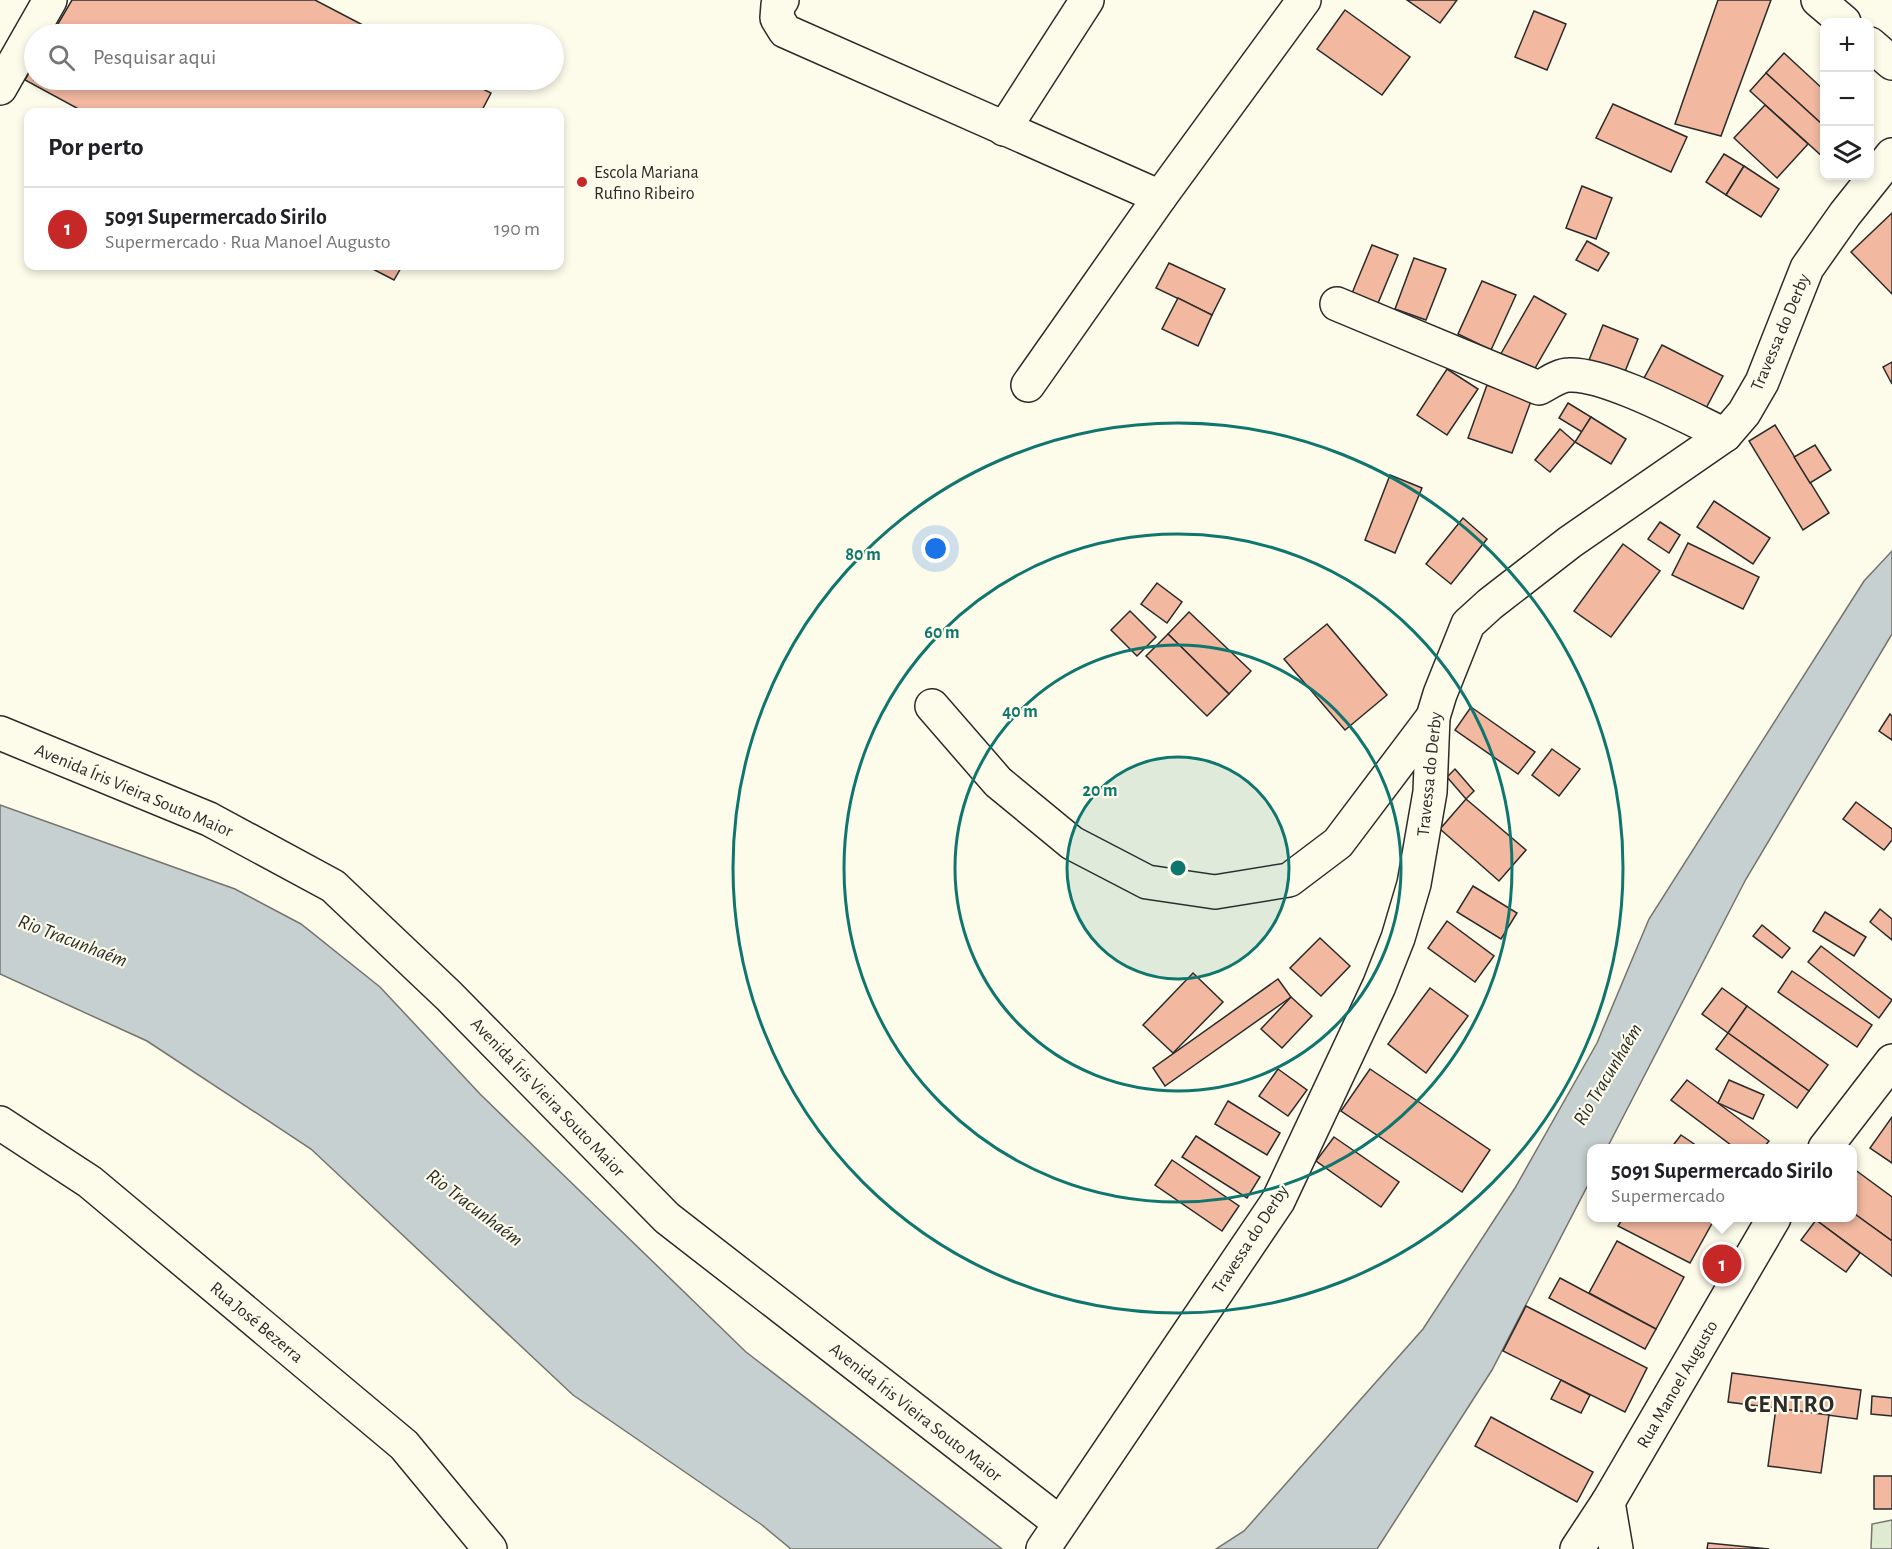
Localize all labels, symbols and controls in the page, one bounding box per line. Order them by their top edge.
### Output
map controls [1820,18,1874,180]
button: + [1820,18,1874,72]
search box [24,24,564,90]
icon: search [45,41,78,74]
text: Pesquisar aqui [93,46,216,68]
button: − [1820,72,1874,126]
button: layers [1820,126,1874,180]
text: Por perto [48,134,144,160]
place label: Escola Mariana Rufino Ribeiro [594,164,699,203]
marker: Escola Mariana Rufino Ribeiro [575,175,589,189]
text: 5091 Supermercado Sirilo [105,206,327,228]
text: 1 [64,219,71,239]
text: 190 m [494,219,540,239]
text: Supermercado · Rua Manoel Augusto [105,232,391,252]
street label: Travessa do Derby [1748,271,1814,394]
your location [921,534,950,563]
text: 80 m [845,546,881,564]
text: 60 m [924,624,960,642]
text: 40 m [1002,703,1038,721]
street label: Travessa do Derby [1414,711,1446,837]
street label: Avenida Íris Vieira Souto Maior [32,738,237,841]
text: 20 m [1082,782,1118,800]
centre of rings [1168,858,1188,878]
water label: Rio Tracunhaém [15,911,130,971]
street label: Avenida Íris Vieira Souto Maior [467,1013,630,1181]
water label: Rio Tracunhaém [1570,1020,1646,1129]
popup [1587,1144,1857,1222]
text: 5091 Supermercado Sirilo [1611,1160,1833,1182]
water label: Rio Tracunhaém [422,1165,526,1250]
street label: Travessa do Derby [1209,1182,1293,1297]
text: Supermercado [1611,1186,1725,1206]
pin: 1 [1702,1242,1742,1286]
street label: Rua José Bezerra [206,1279,306,1367]
street label: Rua Manoel Augusto [1634,1317,1722,1451]
street label: Avenida Íris Vieira Souto Maior [826,1338,1007,1486]
district label: CENTRO [1744,1393,1836,1417]

